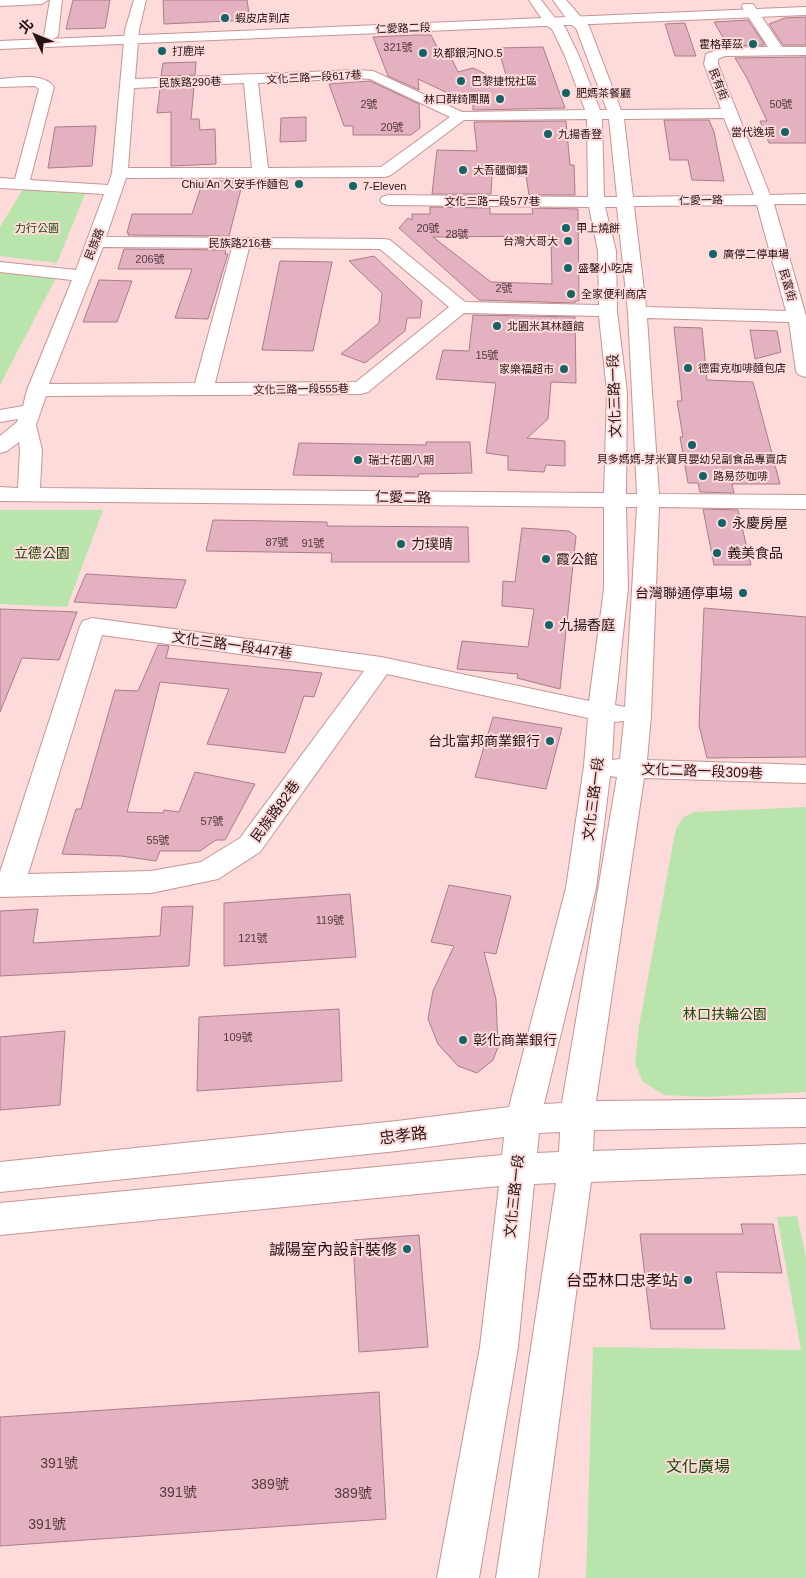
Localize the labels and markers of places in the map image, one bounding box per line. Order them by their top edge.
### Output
marker: 蝦皮店到店 [219,12,231,24]
place label: 蝦皮店到店 [235,12,290,24]
place label: 霍格華茲 [699,38,743,50]
marker: 霍格華茲 [747,38,759,50]
marker: 打鹿岸 [156,45,168,57]
place label: 打鹿岸 [172,45,205,57]
marker: 玖都銀河NO.5 [417,47,429,59]
place label: 玖都銀河NO.5 [433,47,503,59]
marker: 巴黎捷悅社區 [455,75,467,87]
place label: 巴黎捷悅社區 [471,75,537,87]
marker: 肥媽茶餐廳 [560,87,572,99]
place label: 肥媽茶餐廳 [576,87,631,99]
place label: 林口群錡團購 [424,93,490,105]
marker: 林口群錡團購 [494,93,506,105]
place label: 當代逸境 [731,126,775,138]
marker: 當代逸境 [779,126,791,138]
marker: 九揚香登 [542,128,554,140]
place label: 九揚香登 [558,128,602,140]
marker: 大吾疆御鑄 [457,164,469,176]
place label: 大吾疆御鑄 [473,164,528,176]
place label: Chiu An 久安手作麵包 [181,178,289,190]
marker: Chiu An 久安手作麵包 [293,178,305,190]
marker: 7-Eleven [347,180,359,192]
place label: 7-Eleven [363,180,406,192]
marker: 甲上燒餅 [560,222,572,234]
place label: 甲上燒餅 [576,222,620,234]
place label: 台灣大哥大 [503,235,558,247]
marker: 台灣大哥大 [562,235,574,247]
marker: 廣停二停車場 [707,248,719,260]
place label: 廣停二停車場 [723,248,789,260]
marker: 盛馨小吃店 [562,262,574,274]
place label: 盛馨小吃店 [578,262,633,274]
marker: 全家便利商店 [565,288,577,300]
place label: 全家便利商店 [581,288,647,300]
marker: 北園米其林麵館 [491,320,503,332]
place label: 北園米其林麵館 [507,320,584,332]
marker: 德雷克咖啡麵包店 [682,362,694,374]
place label: 德雷克咖啡麵包店 [698,362,786,374]
place label: 家樂福超市 [499,363,554,375]
marker: 家樂福超市 [558,363,570,375]
marker: 貝多媽媽-芽米寶貝嬰幼兒副食品專賣店 [686,439,698,451]
place label: 貝多媽媽-芽米寶貝嬰幼兒副食品專賣店 [597,453,787,465]
marker: 瑞士花園八期 [352,454,364,466]
place label: 瑞士花園八期 [368,454,434,466]
marker: 路易莎咖啡 [697,470,709,482]
place label: 路易莎咖啡 [713,470,768,482]
place label: 永慶房屋 [732,515,788,531]
marker: 永慶房屋 [716,517,728,529]
place label: 力璞晴 [411,536,453,552]
marker: 力璞晴 [395,538,407,550]
place label: 義美食品 [727,545,783,561]
marker: 義美食品 [711,547,723,559]
place label: 霞公館 [556,551,598,567]
marker: 霞公館 [540,553,552,565]
place label: 台灣聯通停車場 [635,585,733,601]
marker: 台灣聯通停車場 [737,587,749,599]
place label: 九揚香庭 [559,617,615,633]
marker: 九揚香庭 [543,619,555,631]
place label: 台北富邦商業銀行 [428,733,540,749]
marker: 台北富邦商業銀行 [544,735,556,747]
place label: 彰化商業銀行 [473,1032,557,1048]
marker: 彰化商業銀行 [457,1034,469,1046]
place label: 誠陽室內設計裝修 [269,1241,397,1258]
marker: 誠陽室內設計裝修 [401,1243,413,1255]
place label: 台亞林口忠孝站 [566,1272,678,1289]
marker: 台亞林口忠孝站 [682,1274,694,1286]

